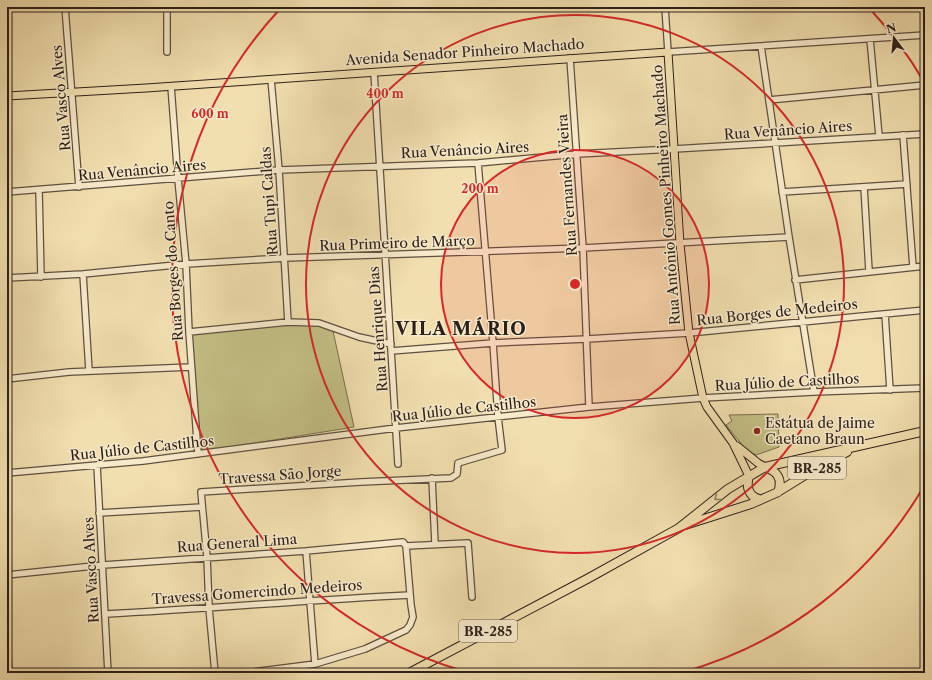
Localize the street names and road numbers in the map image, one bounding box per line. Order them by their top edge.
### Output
street label: Avenida Senador Pinheiro Machado [344,35,585,69]
street label: Rua Vasco Alves [47,44,75,152]
street label: Rua Antônio Gomes Pinheiro Machado [648,64,684,326]
street label: Rua Fernandes Vieira [553,113,581,257]
street label: Rua Venâncio Aires [723,117,853,143]
street label: Rua Venâncio Aires [400,138,530,162]
street label: Rua Tupi Caldas [256,146,282,256]
street label: Rua Venâncio Aires [77,155,207,185]
street label: Rua Borges do Canto [159,200,187,342]
street label: Rua Primeiro de Março [319,231,475,255]
street label: Rua Henrique Dias [365,266,391,392]
street label: Rua Borges de Medeiros [696,295,858,329]
street label: Rua Júlio de Castilhos [714,369,860,395]
street label: Rua Júlio de Castilhos [391,392,537,426]
street label: Rua Júlio de Castilhos [69,431,215,465]
road number: BR-285 [788,457,846,479]
street label: Travessa São Jorge [218,462,342,488]
street label: Rua Vasco Alves [79,517,103,623]
street label: Rua General Lima [176,530,298,556]
street label: Travessa Gomercindo Medeiros [151,576,363,608]
road number: BR-285 [459,620,517,642]

